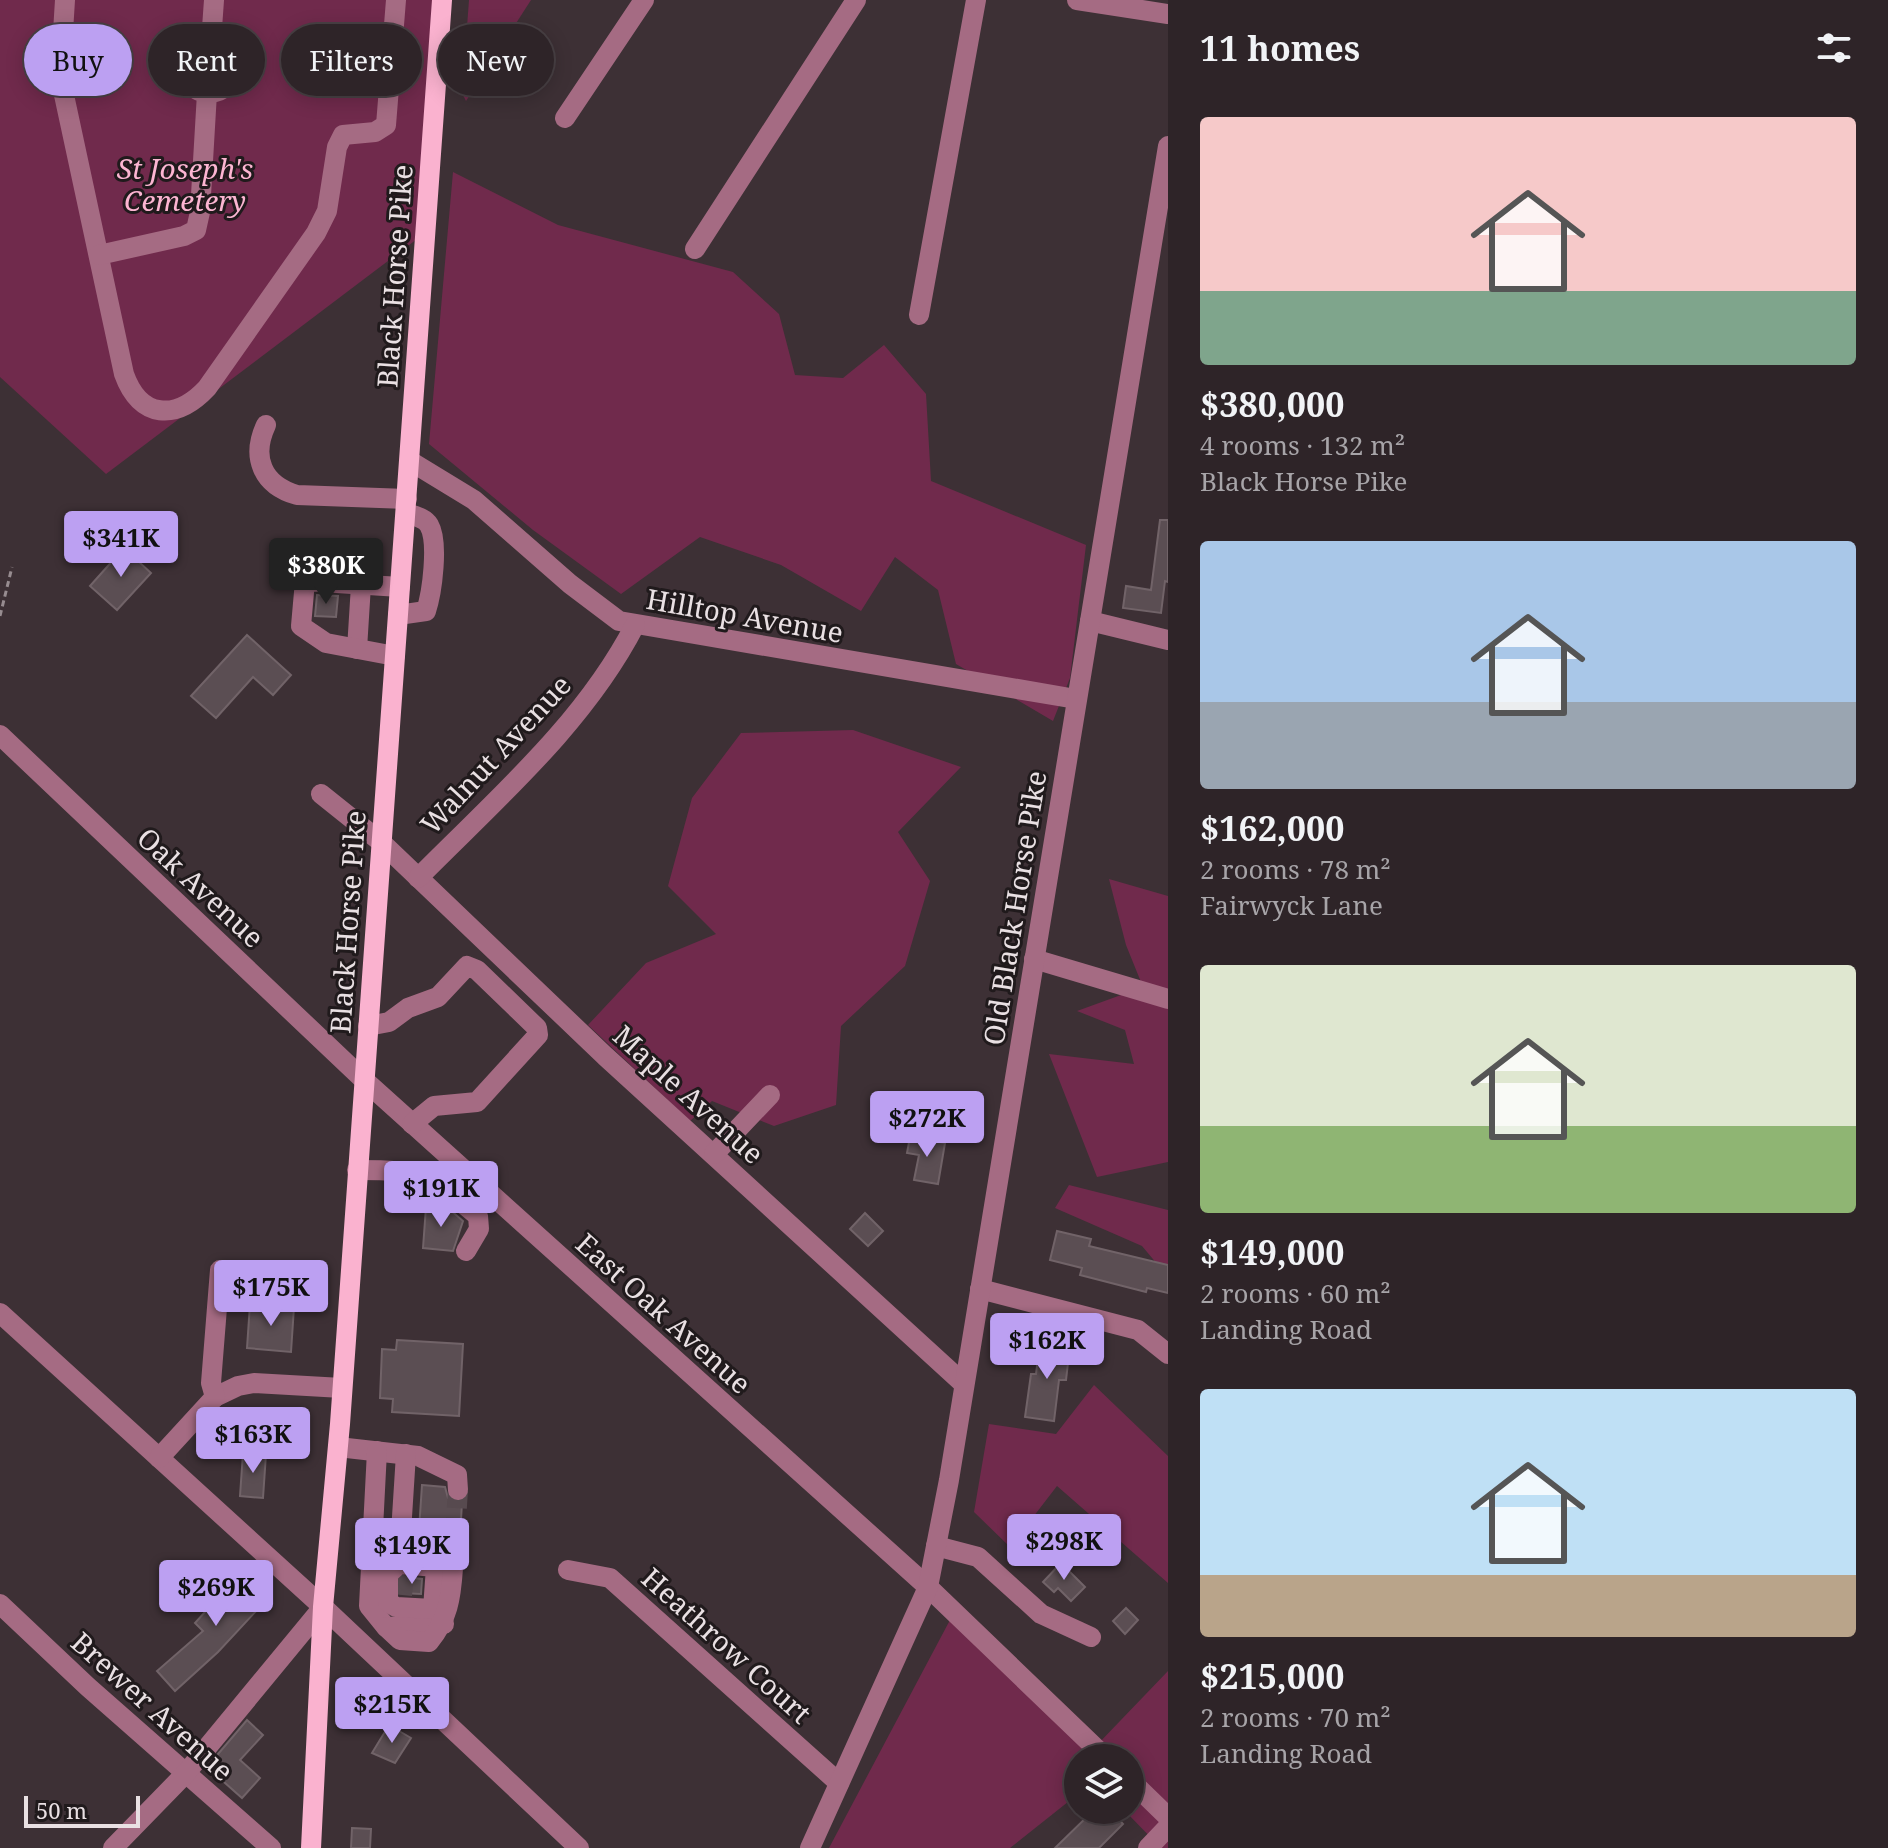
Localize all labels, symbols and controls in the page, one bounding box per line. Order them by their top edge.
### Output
chip: Buy [24,24,132,96]
chip: Rent [148,24,265,96]
chip: Filters [281,24,422,96]
chip: New [438,24,554,96]
text: 11 homes [1200,25,1360,71]
icon: filters [1812,26,1856,70]
park label: St Joseph's Cemetery [117,149,253,219]
street label: Black Horse Pike [367,163,421,389]
icon: home [1456,169,1600,313]
text: $380,000 [1200,381,1344,427]
text: 4 rooms · 132 m² [1200,427,1405,463]
text: Black Horse Pike [1200,463,1407,499]
pin: $341K [65,511,177,579]
text: $341K [82,519,160,555]
pin: $380K [270,538,382,606]
text: $380K [287,546,365,582]
street label: Hilltop Avenue [644,579,846,651]
icon: home [1456,593,1600,737]
street label: Walnut Avenue [411,666,579,842]
street label: Old Black Horse Pike [974,768,1054,1048]
text: $162,000 [1200,805,1344,851]
street label: Black Horse Pike [320,809,374,1035]
street label: Oak Avenue [129,818,273,956]
text: 2 rooms · 78 m² [1200,851,1391,887]
text: Fairwyck Lane [1200,887,1383,923]
street label: Maple Avenue [606,1016,772,1172]
icon: home [1456,1017,1600,1161]
pin: $272K [871,1091,983,1159]
text: $272K [888,1099,966,1135]
pin: $191K [385,1161,497,1229]
text: $191K [402,1169,480,1205]
street label: East Oak Avenue [568,1224,760,1402]
text: $149,000 [1200,1229,1344,1275]
pin: $175K [215,1260,327,1328]
text: $175K [232,1268,310,1304]
text: 2 rooms · 60 m² [1200,1275,1391,1311]
text: Landing Road [1200,1311,1372,1347]
pin: $162K [991,1313,1103,1381]
text: $162K [1008,1321,1086,1357]
pin: $163K [197,1407,309,1475]
text: $163K [214,1415,292,1451]
icon: home [1456,1441,1600,1585]
pin: $298K [1008,1514,1120,1582]
pin: $149K [356,1518,468,1586]
text: $298K [1025,1522,1103,1558]
text: $149K [373,1526,451,1562]
street label: Heathrow Court [634,1559,820,1731]
pin: $269K [160,1560,272,1628]
text: $269K [177,1568,255,1604]
street label: Brewer Avenue [64,1623,242,1789]
text: $215,000 [1200,1653,1344,1699]
pin: $215K [336,1677,448,1745]
text: $215K [353,1685,431,1721]
text: 2 rooms · 70 m² [1200,1699,1391,1735]
text: Landing Road [1200,1735,1372,1771]
map controls [1064,1744,1144,1824]
button: layers [1064,1744,1144,1824]
scale bar [24,1792,140,1828]
text: 50 m [36,1795,87,1825]

